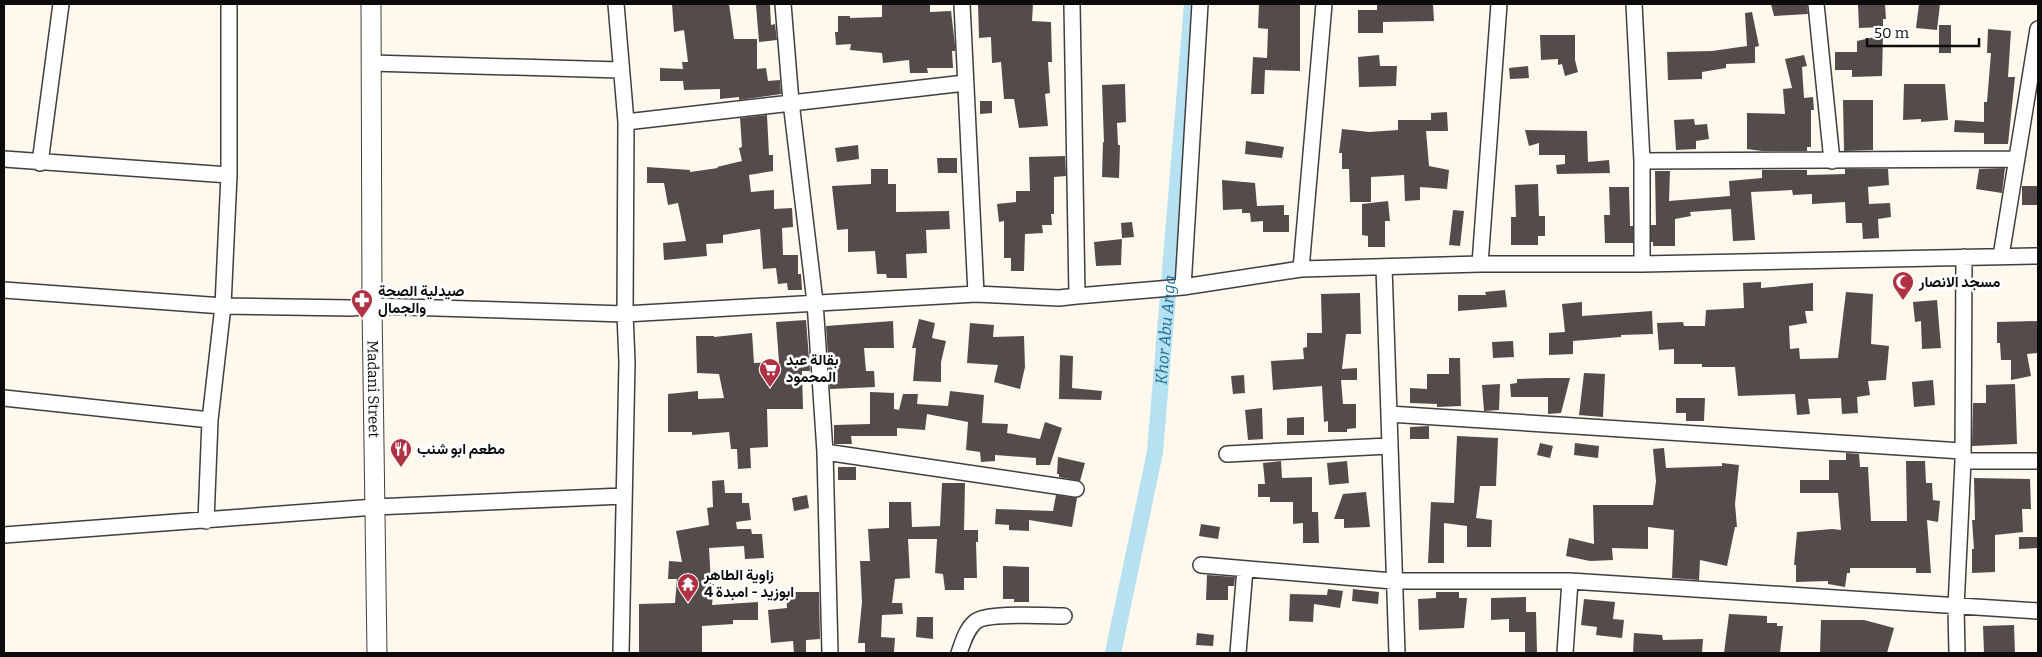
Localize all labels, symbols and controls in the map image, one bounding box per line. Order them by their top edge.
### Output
scale bar [1867,15,1980,47]
text: 50 m [1874,24,1910,42]
mosque icon: مسجد الانصار [1891,270,1915,301]
place label: مسجد الانصار [1918,273,2001,291]
water label: Khor Abu Anga [1152,274,1180,385]
place label: صيدلية الصحة والجمال [378,282,465,317]
pharmacy icon: صيدلية الصحة والجمال [350,288,374,319]
street label: Madani Street [363,340,383,439]
place label: بقالة عبد المحمود [786,351,839,386]
supermarket icon: بقالة عبد المحمود [758,357,782,388]
restaurant icon: مطعم ابو شنب [389,437,413,468]
place label: مطعم ابو شنب [417,440,505,459]
place label: زاوية الطاهر ابوزيد - امبدة 4 [703,566,794,601]
temple icon: زاوية الطاهر ابوزيد - امبدة 4 [676,572,700,603]

